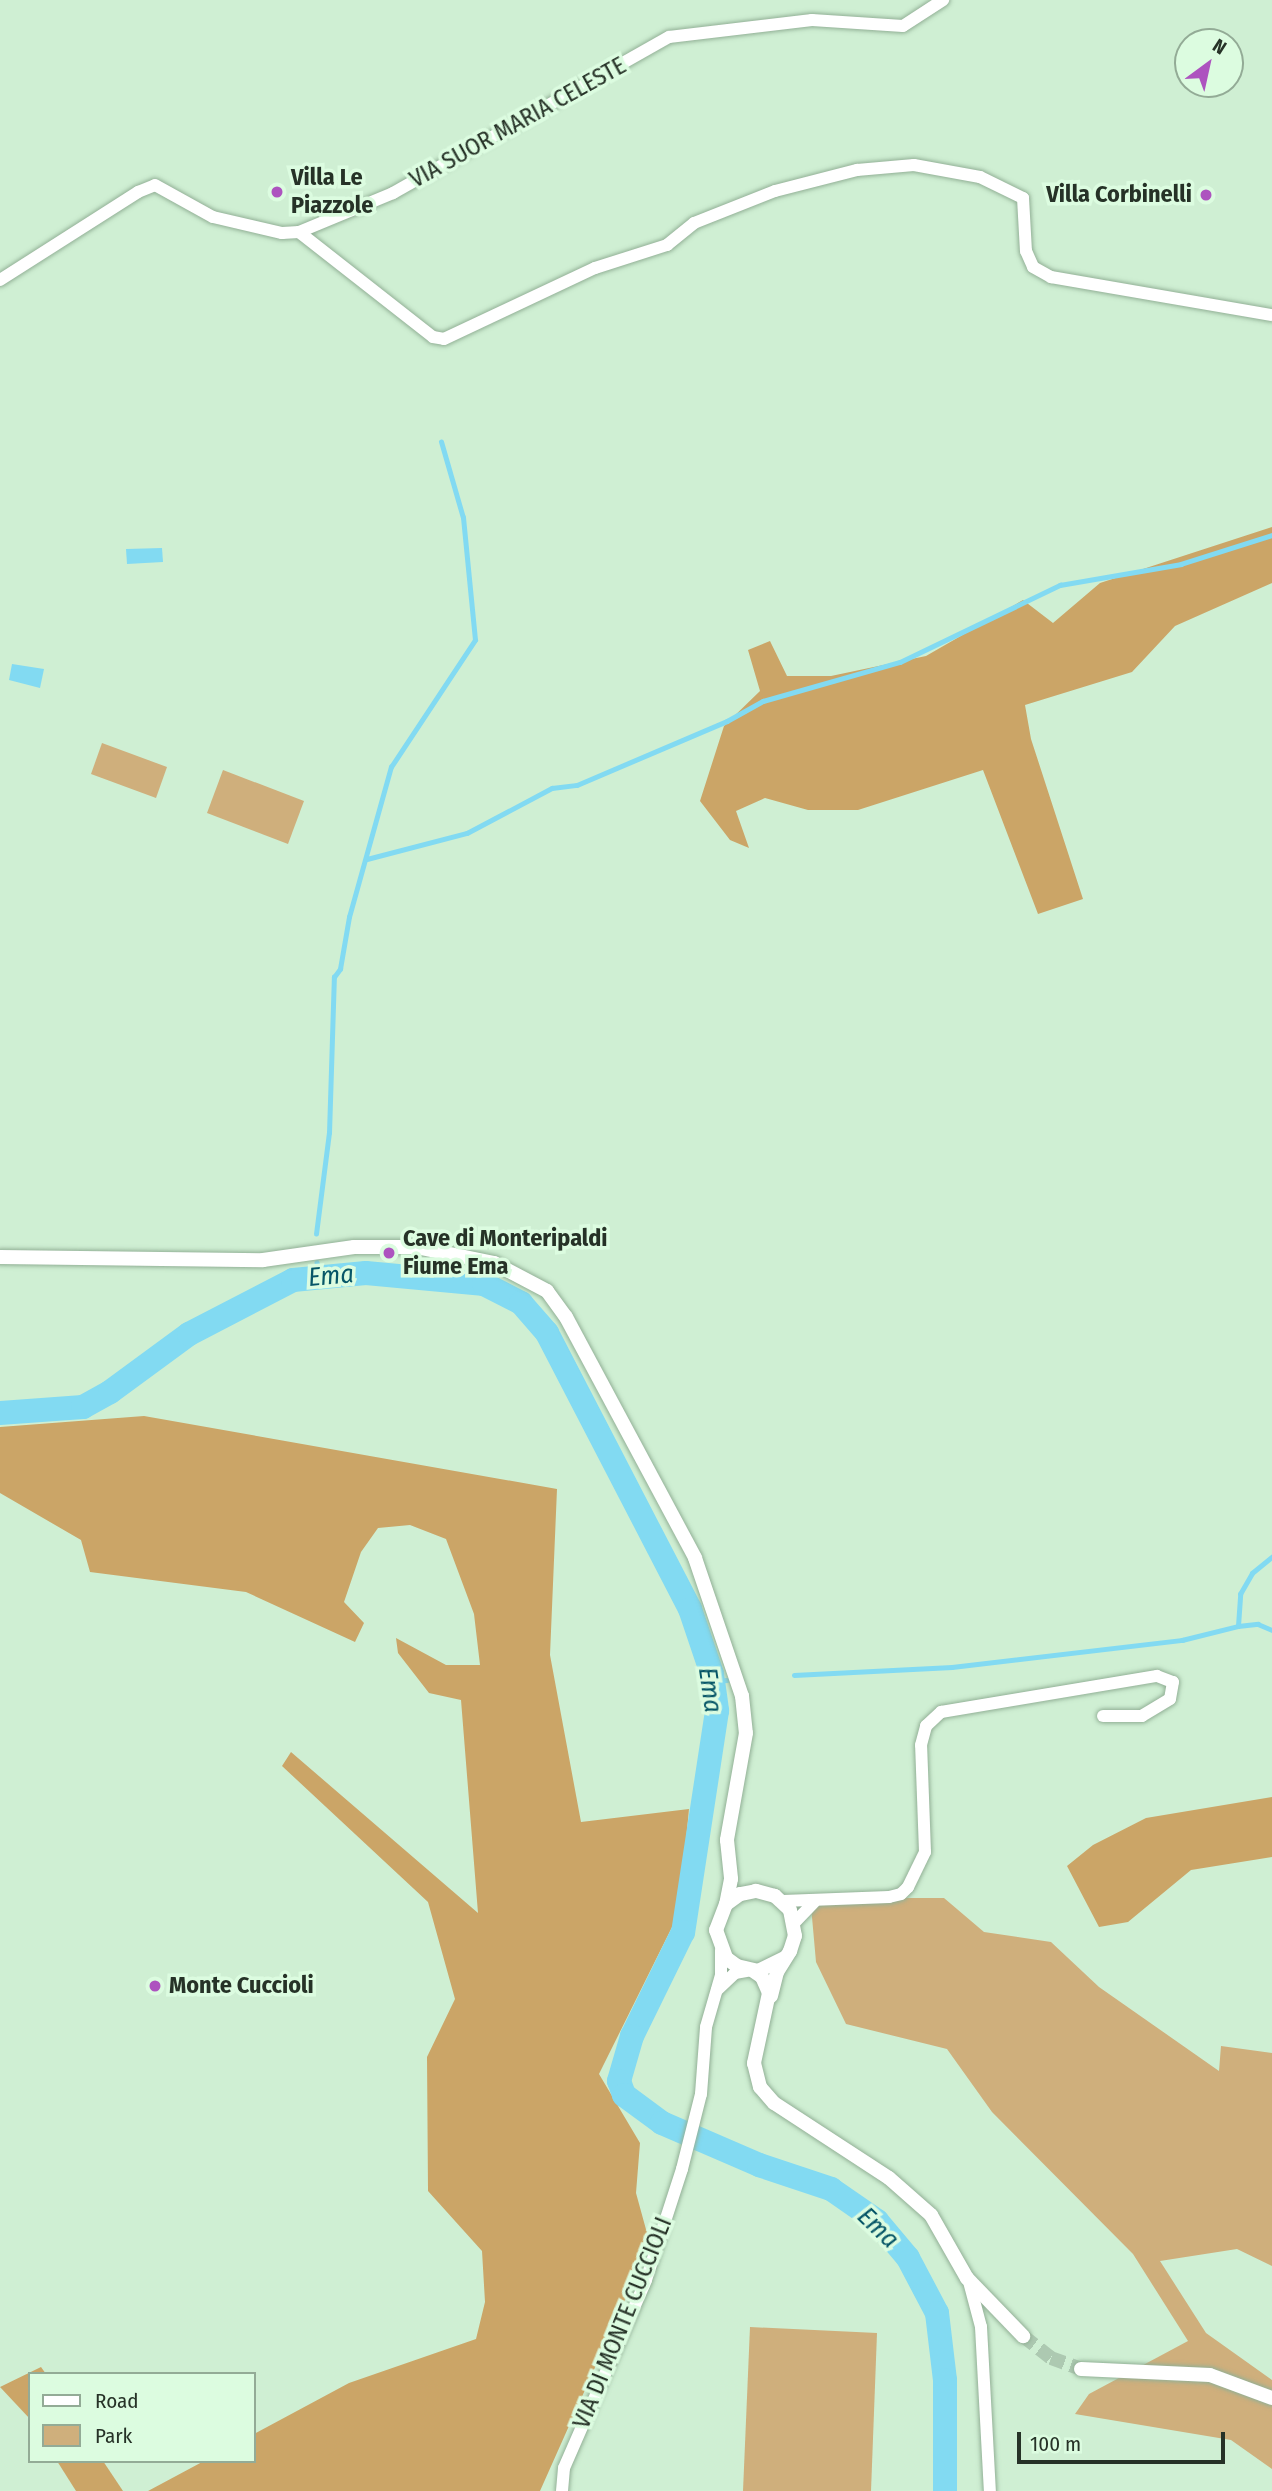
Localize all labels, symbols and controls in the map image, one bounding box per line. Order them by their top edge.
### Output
north arrow [1174,28,1244,98]
text: N [1209,34,1231,59]
street label: VIA SUOR MARIA CELESTE [405,52,631,194]
place label: Villa Le Piazzole [291,164,373,220]
place label: Villa Corbinelli [1046,181,1192,209]
marker: Villa Le Piazzole [269,184,285,200]
marker: Villa Corbinelli [1198,187,1214,203]
place label: Cave di Monteripaldi Fiume Ema [403,1225,608,1281]
marker: Cave di Monteripaldi Fiume Ema [381,1245,397,1261]
water label: Ema [307,1258,355,1294]
water label: Ema [691,1665,729,1715]
place label: Monte Cuccioli [169,1972,314,2000]
marker: Monte Cuccioli [147,1978,163,1994]
water label: Ema [851,2201,905,2255]
street label: VIA DI MONTE CUCCIOLI [567,2213,679,2433]
legend [28,2372,256,2463]
text: Road [95,2388,139,2414]
scale bar [1020,2418,1228,2462]
text: Park [95,2423,132,2449]
text: 100 m [1030,2431,1081,2457]

